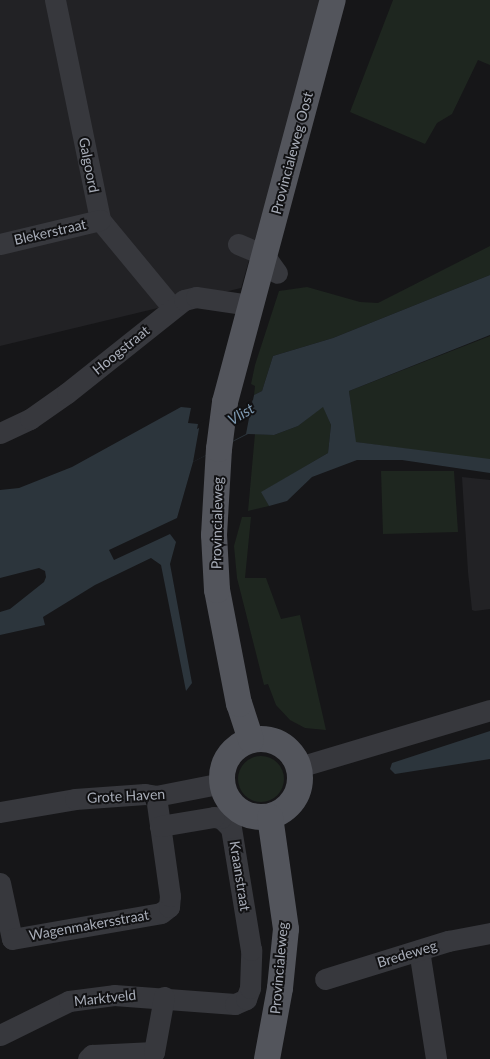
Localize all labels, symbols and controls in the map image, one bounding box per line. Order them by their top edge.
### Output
street label: Provincialeweg Oost [268,90,316,216]
street label: Galgoord [75,136,103,194]
street label: Blekerstraat [12,216,88,248]
street label: Hoogstraat [89,322,153,378]
water label: Vlist [225,399,257,429]
street label: Provincialeweg [208,477,226,569]
street label: Grote Haven [87,786,165,806]
street label: Kraanstraat [226,840,254,912]
street label: Wagenmakersstraat [28,906,150,944]
street label: Provincialeweg [267,921,291,1015]
street label: Bredeweg [375,937,439,971]
street label: Marktveld [73,986,137,1010]

